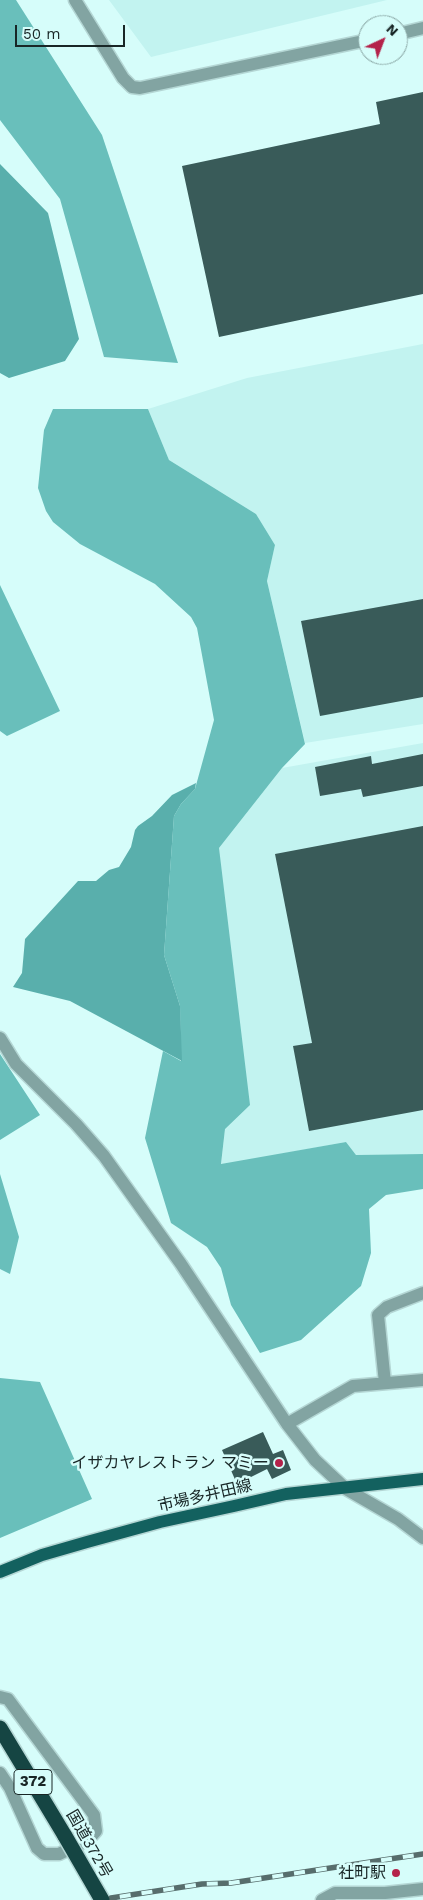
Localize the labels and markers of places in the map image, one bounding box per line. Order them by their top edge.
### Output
place label: イザカヤレストラン マミー [72,1453,269,1473]
marker: イザカヤレストラン マミー [273,1457,285,1469]
place label: 社町駅 [338,1863,386,1883]
marker: 社町駅 [390,1867,402,1879]

